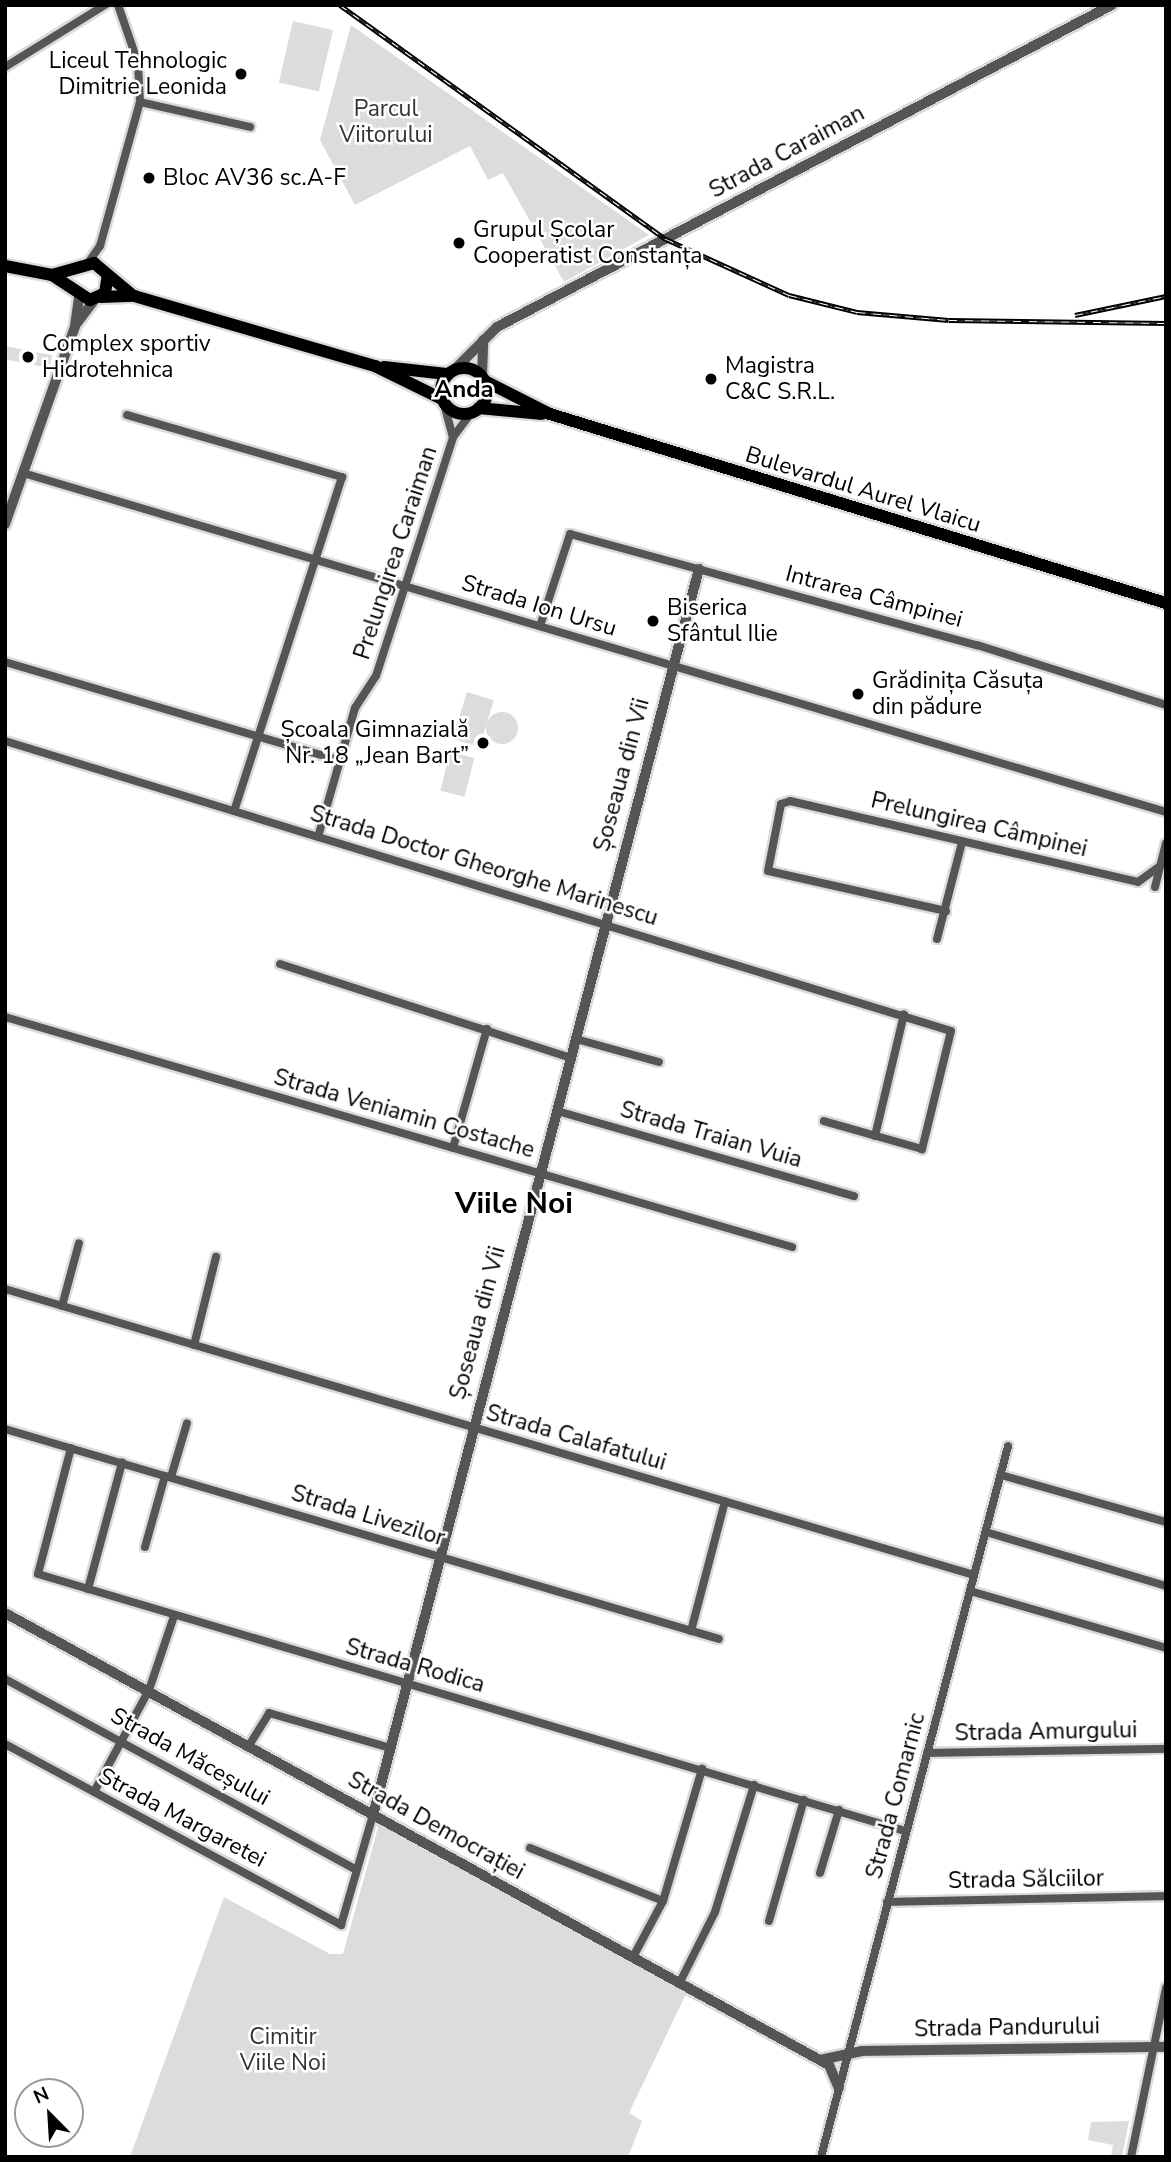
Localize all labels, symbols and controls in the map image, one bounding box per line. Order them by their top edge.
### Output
place label: Liceul Tehnologic Dimitrie Leonida [49,47,227,101]
marker: Liceul Tehnologic Dimitrie Leonida [233,66,249,82]
park label: Parcul Viitorului [339,95,433,149]
street label: Strada Caraiman [705,99,869,205]
place label: Bloc AV36 sc.A-F [163,164,346,192]
marker: Bloc AV36 sc.A-F [141,170,157,186]
place label: Grupul Școlar Cooperatist Constanța [473,216,703,270]
marker: Grupul Școlar Cooperatist Constanța [451,235,467,251]
place label: Complex sportiv Hidrotehnica [42,330,211,384]
marker: Complex sportiv Hidrotehnica [20,349,36,365]
place label: Magistra C&C S.R.L. [725,352,835,406]
marker: Magistra C&C S.R.L. [703,371,719,387]
district label: Anda [434,376,494,404]
street label: Bulevardul Aurel Vlaicu [742,441,984,539]
street label: Prelungirea Caraiman [348,443,444,663]
street label: Intrarea Câmpinei [782,560,966,634]
street label: Strada Ion Ursu [458,569,620,643]
place label: Biserica Sfântul Ilie [667,594,778,648]
marker: Biserica Sfântul Ilie [645,613,661,629]
place label: Grădinița Căsuța din pădure [872,667,1044,721]
marker: Grădinița Căsuța din pădure [850,686,866,702]
street label: Șoseaua din Vii [588,695,656,855]
place label: Școala Gimnazială Nr. 18 „Jean Bart” [280,716,469,770]
marker: Școala Gimnazială Nr. 18 „Jean Bart” [475,735,491,751]
street label: Prelungirea Câmpinei [868,787,1090,863]
street label: Strada Doctor Gheorghe Marinescu [307,800,661,932]
street label: Strada Veniamin Costache [270,1064,538,1164]
street label: Strada Traian Vuia [617,1096,805,1174]
district label: Viile Noi [455,1186,573,1222]
street label: Șoseaua din Vii [444,1243,512,1403]
street label: Strada Calafatului [483,1399,669,1477]
street label: Strada Livezilor [288,1480,448,1552]
street label: Strada Rodica [342,1633,488,1699]
street label: Strada Măceșului [106,1702,274,1812]
street label: Strada Comarnic [861,1710,931,1882]
street label: Strada Amurgului [954,1717,1138,1747]
street label: Strada Margaretei [94,1762,270,1874]
street label: Strada Democrației [343,1766,529,1886]
street label: Strada Sălciilor [948,1865,1104,1895]
street label: Strada Pandurului [914,2013,1100,2043]
park label: Cimitir Viile Noi [240,2023,326,2077]
north arrow [14,2078,84,2148]
text: N [29,2081,53,2110]

